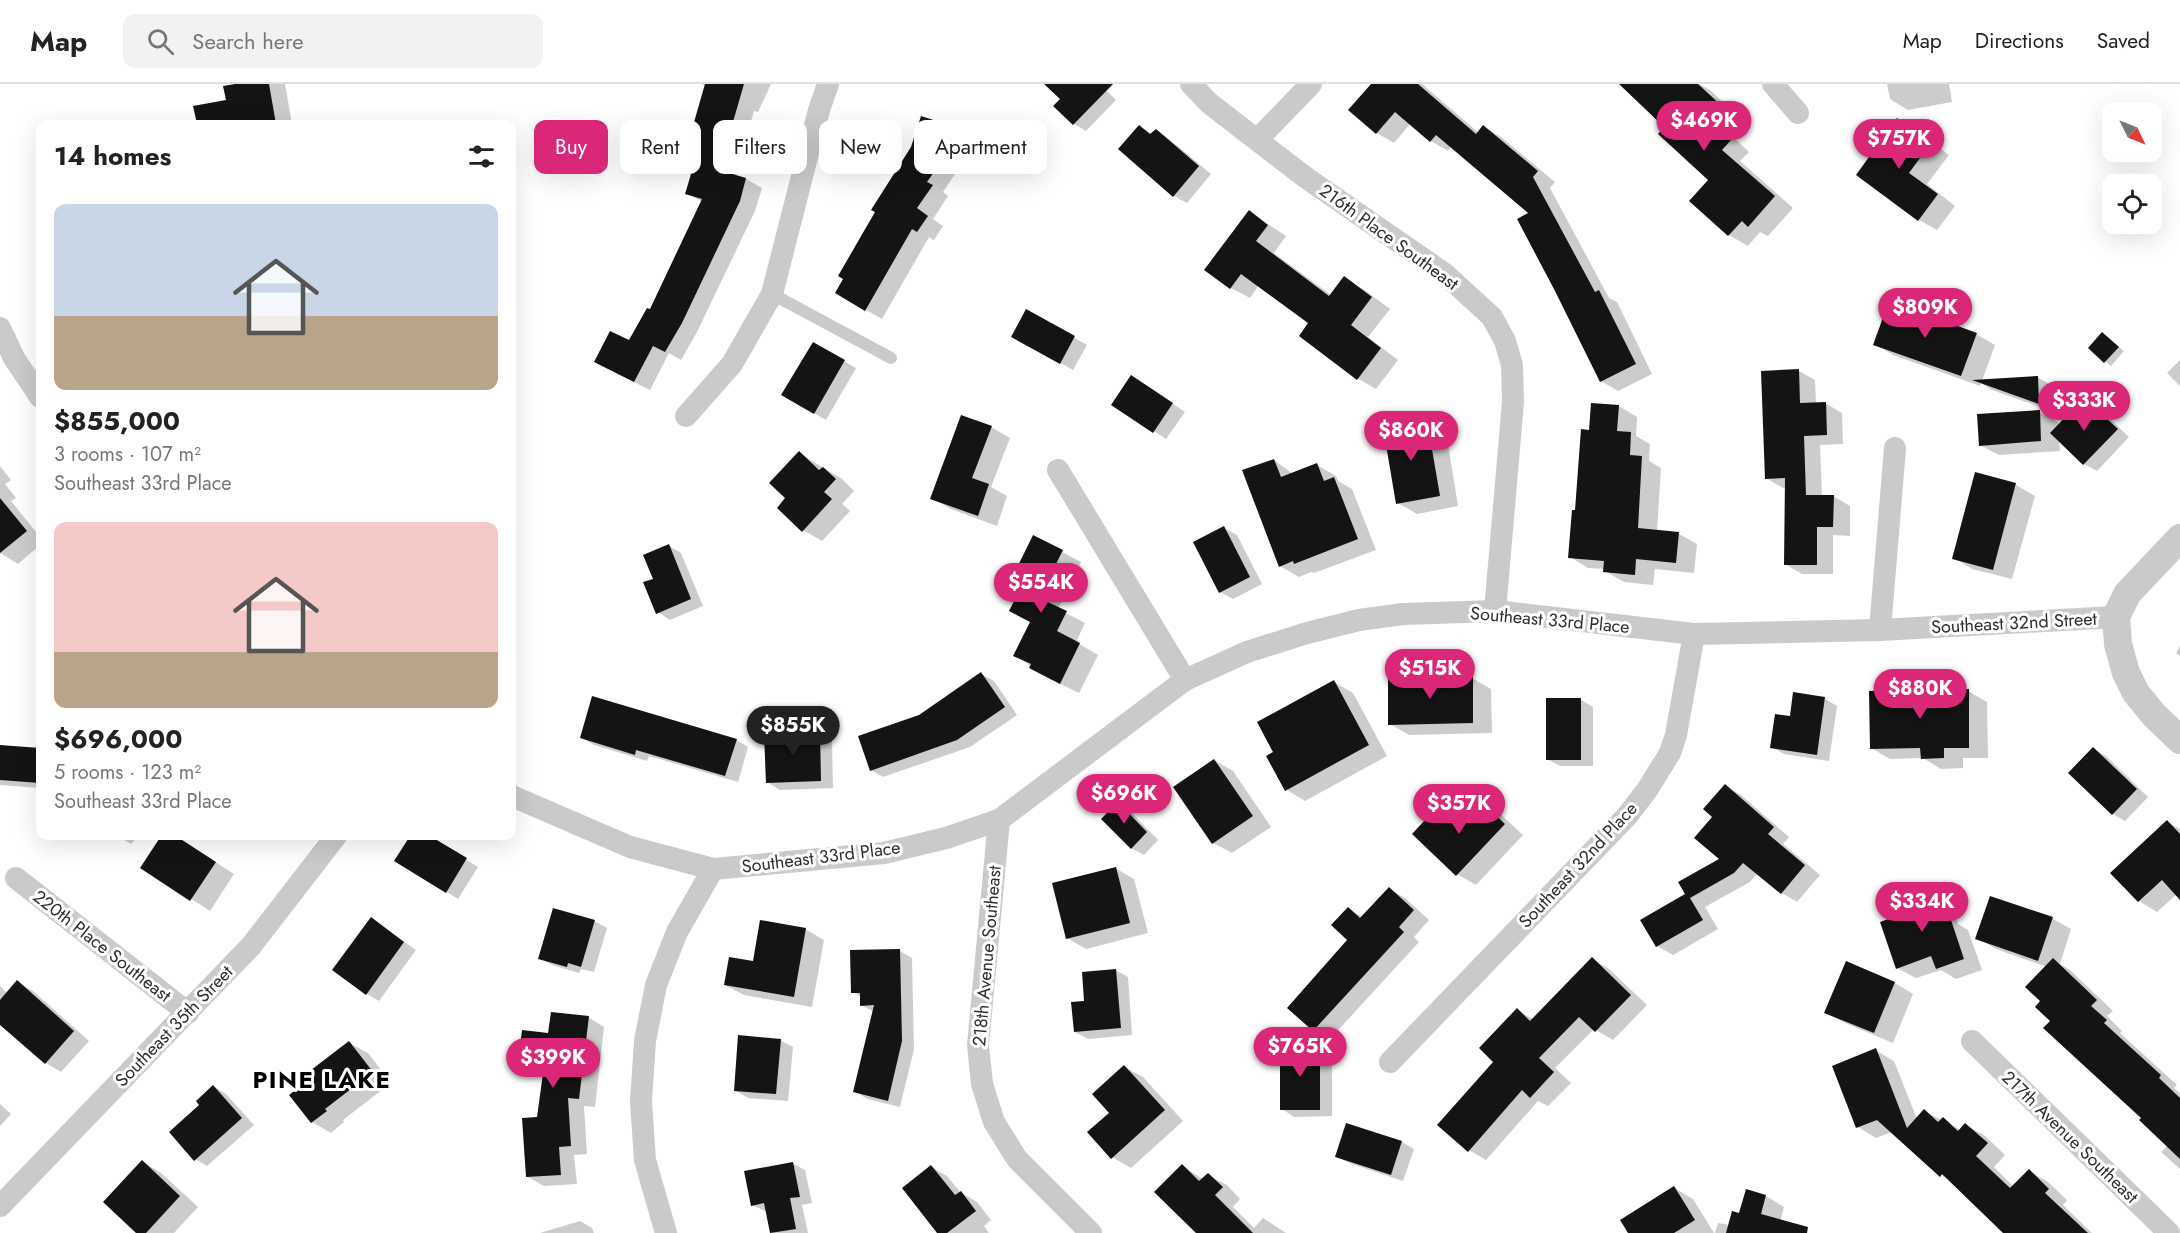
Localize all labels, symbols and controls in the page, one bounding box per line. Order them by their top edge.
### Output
search box [123,14,543,68]
text: Map [30,21,87,62]
icon: search [144,25,177,58]
text: Search here [192,25,304,57]
text: Map [1903,26,1942,56]
text: Directions [1975,26,2064,56]
text: Saved [2097,26,2150,56]
pin: $469K [1662,101,1746,152]
north arrow [2102,102,2162,162]
map controls [2102,102,2162,234]
text: $469K [1670,106,1738,135]
pin: $757K [1857,119,1941,170]
chip: Buy [534,120,608,174]
chip: Rent [620,120,701,174]
chip: Filters [713,120,807,174]
chip: New [819,120,902,174]
chip: Apartment [914,120,1047,174]
text: $757K [1867,124,1931,153]
text: 14 homes [54,137,171,175]
icon: filters [465,140,498,173]
button: locate [2102,174,2162,234]
street label: 216th Place Southeast [1314,178,1464,297]
icon: home [222,243,330,351]
pin: $809K [1883,288,1967,339]
text: $809K [1892,293,1958,322]
pin: $333K [2042,381,2126,432]
text: $333K [2052,386,2116,415]
text: $855,000 [54,402,180,440]
pin: $860K [1369,411,1453,462]
text: $860K [1378,416,1444,445]
text: 3 rooms · 107 m² [54,440,201,469]
text: Southeast 33rd Place [54,469,232,498]
icon: home [222,561,330,669]
pin: $554K [999,563,1083,614]
text: $554K [1008,568,1074,597]
street label: Southeast 33rd Place [1469,600,1631,640]
street label: Southeast 32nd Street [1930,606,2098,640]
pin: $515K [1388,649,1472,700]
text: $515K [1399,654,1461,683]
pin: $880K [1878,669,1962,720]
text: $880K [1888,674,1952,703]
pin: $855K [751,706,835,757]
text: $855K [761,711,825,740]
text: $696,000 [54,720,182,758]
text: 5 rooms · 123 m² [54,758,201,787]
pin: $696K [1082,774,1166,825]
text: $696K [1091,779,1157,808]
pin: $357K [1417,784,1501,835]
text: Southeast 33rd Place [54,787,232,816]
text: $357K [1427,789,1491,818]
street label: Southeast 32nd Place [1513,796,1643,934]
street label: Southeast 33rd Place [740,834,902,880]
street label: 218th Avenue Southeast [966,864,1008,1047]
pin: $334K [1880,882,1964,933]
street label: 220th Place Southeast [27,884,177,1009]
text: $334K [1889,887,1955,916]
street label: Southeast 35th Street [109,959,239,1093]
pin: $765K [1258,1027,1342,1078]
text: $765K [1268,1032,1332,1061]
pin: $399K [511,1038,595,1089]
text: $399K [520,1043,586,1072]
district label: PINE LAKE [252,1062,392,1097]
street label: 217th Avenue Southeast [1996,1065,2145,1210]

